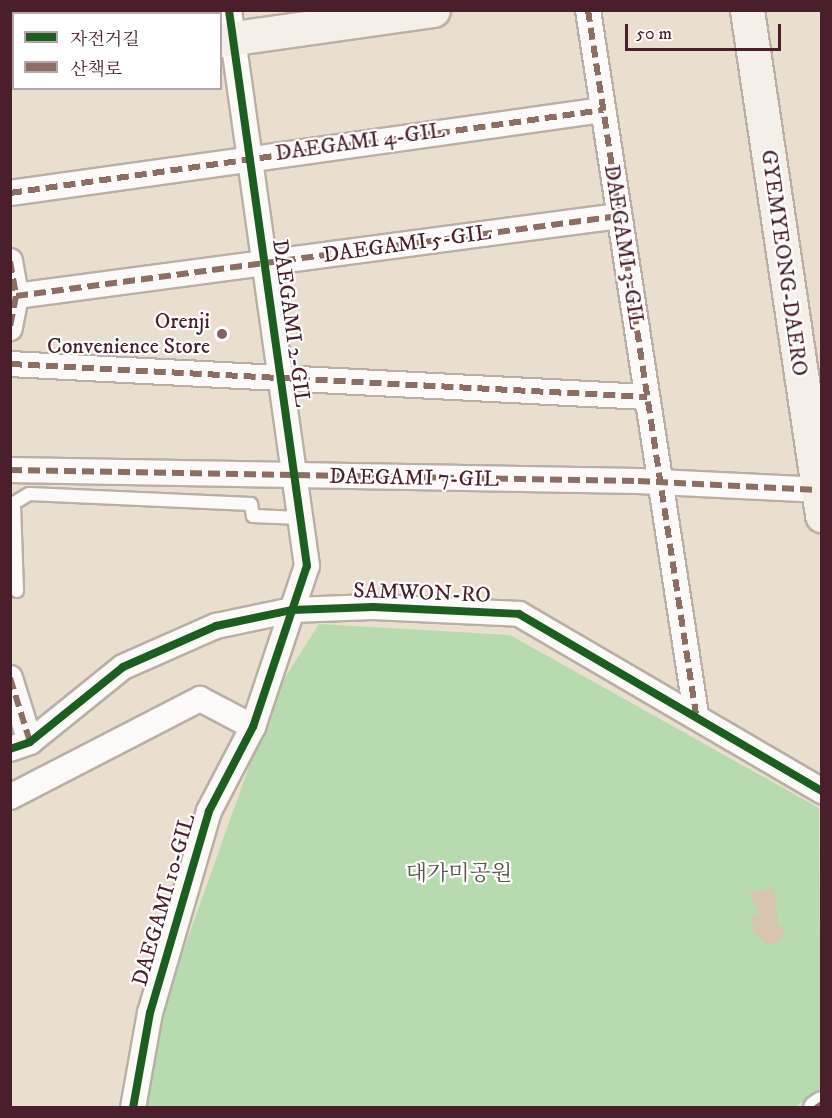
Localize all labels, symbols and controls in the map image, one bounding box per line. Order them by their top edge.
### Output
legend [12,12,222,90]
scale bar [628,12,784,50]
text: 50 m [636,23,672,45]
text: 자전거길 [70,29,140,51]
text: 산책로 [70,59,122,81]
street label: DAEGAMI 4-GIL [274,117,446,167]
street label: GYEMYEONG-DAERO [755,148,813,378]
street label: DAEGAMI 3-GIL [598,163,650,331]
street label: DAEGAMI 5-GIL [321,219,493,269]
street label: DAEGAMI 2-GIL [266,237,316,409]
place label: Orenji Convenience Store [47,308,210,360]
marker: Orenji Convenience Store [215,327,229,341]
street label: DAEGAMI 7-GIL [329,463,499,493]
street label: SAMWON-RO [353,577,491,609]
street label: DAEGAMI 10-GIL [127,811,201,989]
park label: 대가미공원 [406,861,512,887]

